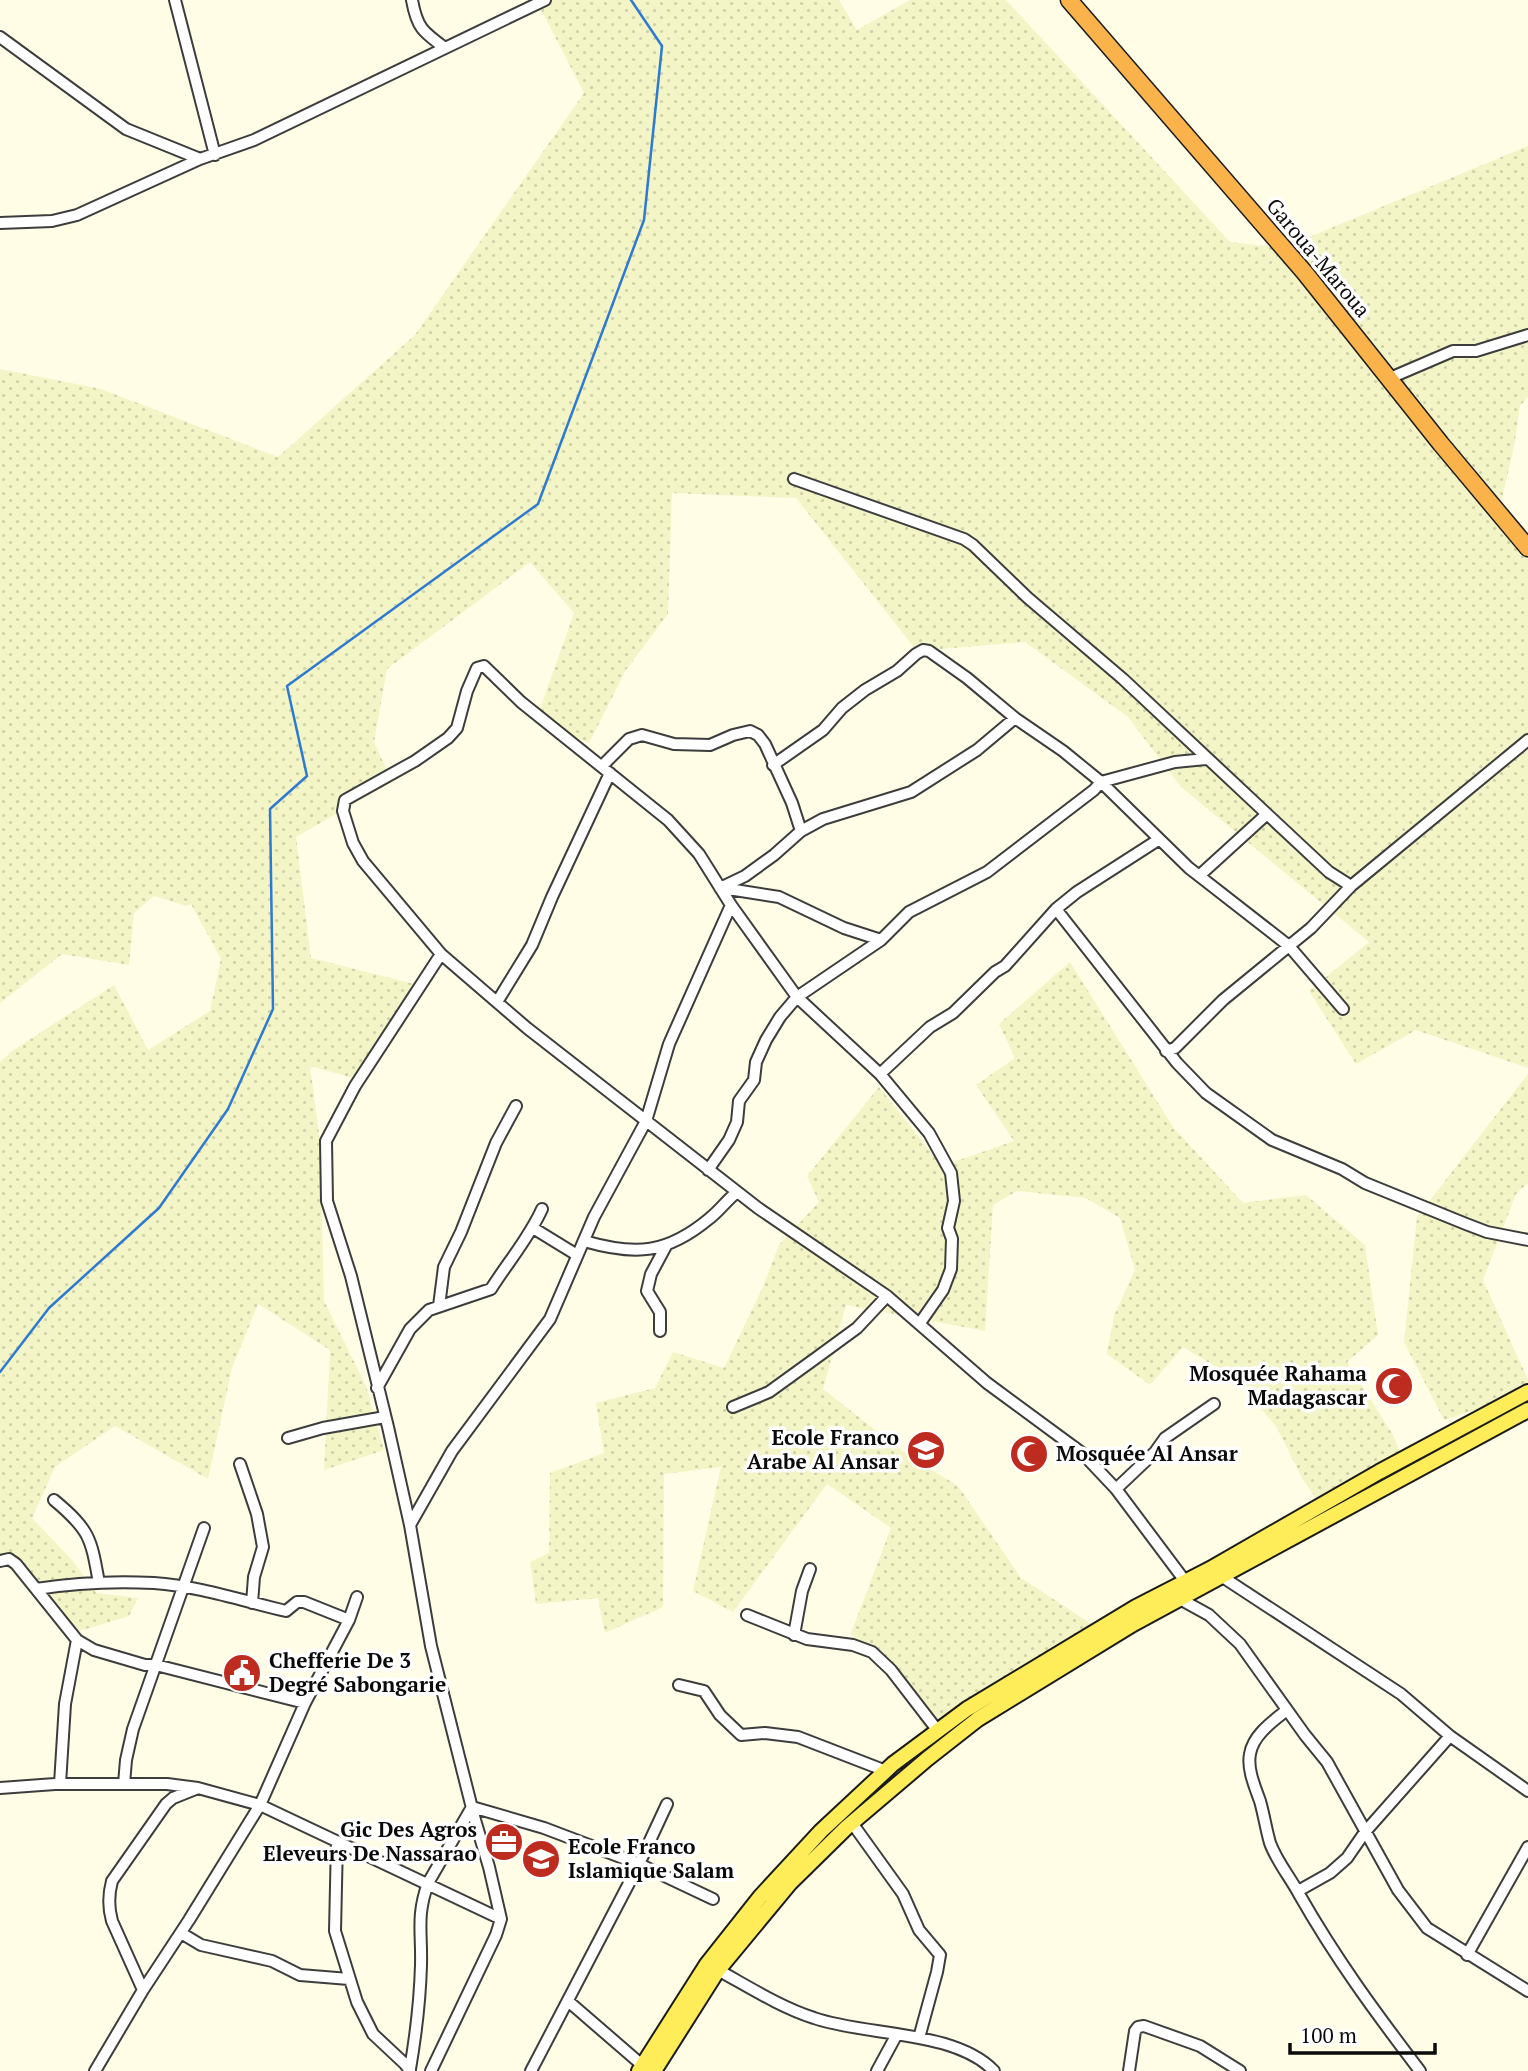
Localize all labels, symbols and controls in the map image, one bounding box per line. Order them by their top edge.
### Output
street label: Garoua-Maroua [1261,192,1377,323]
place label: Mosquée Rahama Madagascar [1189,1359,1367,1411]
mosque icon: Mosquée Rahama Madagascar [1373,1365,1415,1407]
place label: Ecole Franco Arabe Al Ansar [747,1423,899,1475]
school or university icon: Ecole Franco Arabe Al Ansar [905,1429,947,1471]
mosque icon: Mosquée Al Ansar [1008,1433,1050,1475]
place label: Mosquée Al Ansar [1056,1439,1238,1467]
place label: Chefferie De 3 Degré Sabongarie [269,1646,446,1698]
public building icon: Chefferie De 3 Degré Sabongarie [221,1652,263,1694]
place label: Gic Des Agros Eleveurs De Nassarao [263,1815,477,1867]
office icon: Gic Des Agros Eleveurs De Nassarao [483,1821,525,1863]
place label: Ecole Franco Islamique Salam [568,1832,735,1884]
school or university icon: Ecole Franco Islamique Salam [520,1838,562,1880]
scale bar [1290,2011,1435,2056]
text: 100 m [1300,2021,1357,2049]

